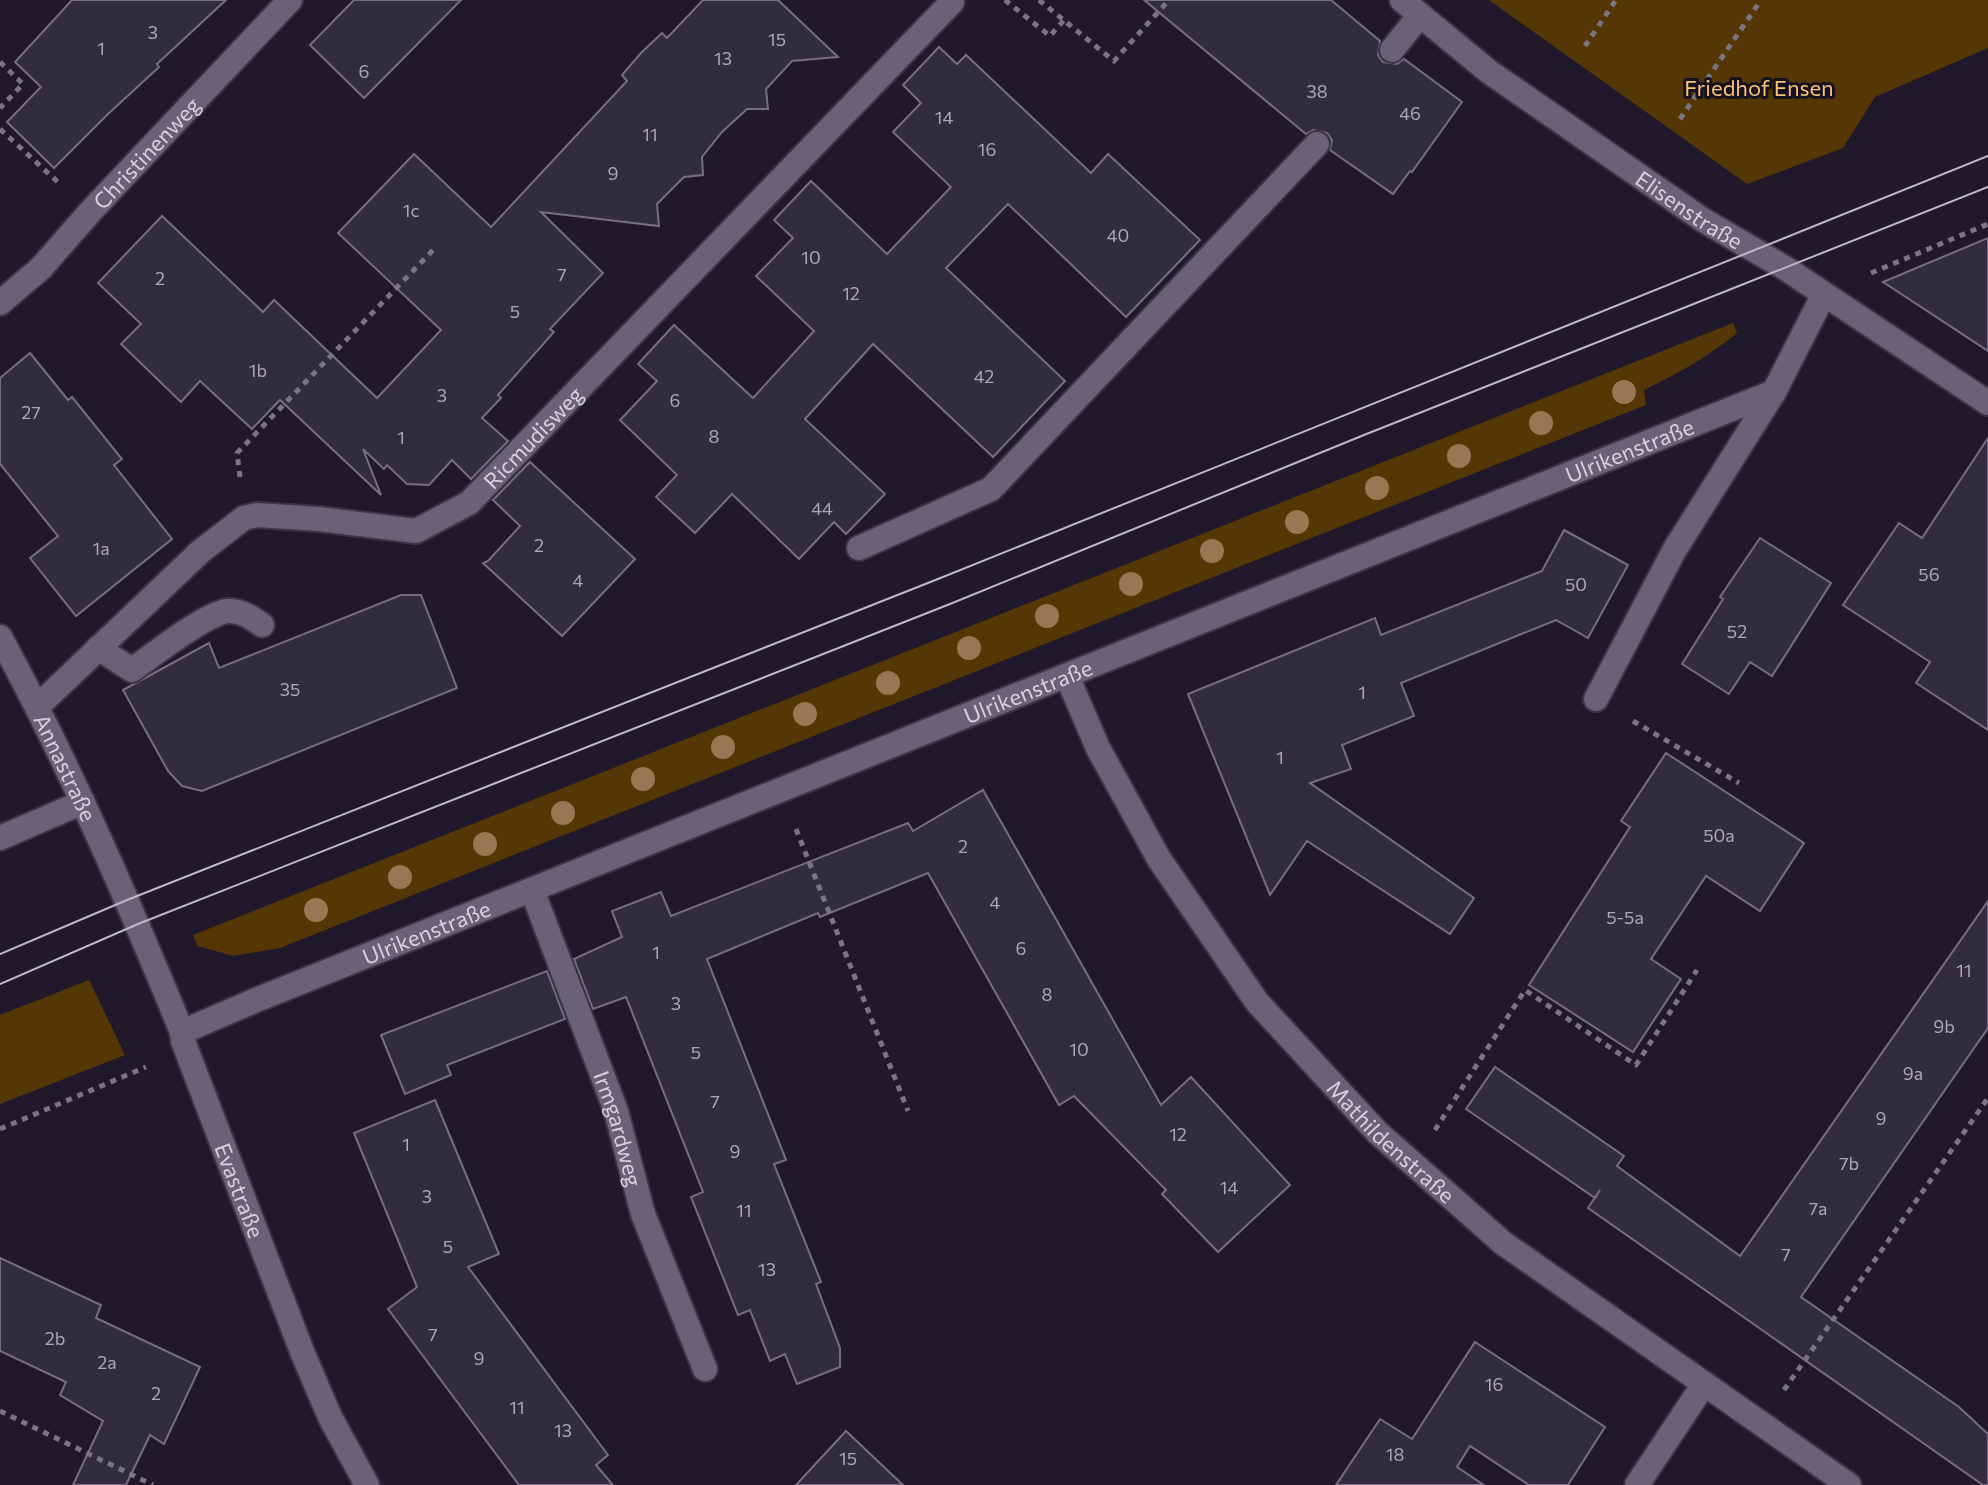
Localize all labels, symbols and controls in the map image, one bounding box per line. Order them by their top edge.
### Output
house number: 3 [148,21,158,43]
house number: 15 [768,28,786,50]
house number: 1 [97,37,105,59]
house number: 13 [714,47,732,69]
house number: 6 [359,60,369,82]
park label: Friedhof Ensen [1684,74,1834,101]
house number: 38 [1306,80,1328,102]
street label: Christinenweg [87,91,205,214]
house number: 46 [1399,102,1421,124]
house number: 14 [935,106,953,128]
house number: 11 [642,123,658,145]
house number: 16 [978,138,996,160]
house number: 9 [608,162,618,184]
street label: Elisenstraße [1631,164,1748,254]
house number: 1c [403,199,419,221]
house number: 40 [1107,224,1129,246]
house number: 10 [801,246,821,268]
house number: 7 [557,263,567,285]
house number: 2 [155,267,165,289]
house number: 12 [842,282,860,304]
house number: 5 [510,300,520,322]
house number: 1b [249,359,267,381]
house number: 42 [974,365,994,387]
street label: Ricmudisweg [477,380,588,494]
house number: 3 [437,384,447,406]
house number: 6 [670,389,680,411]
house number: 27 [21,401,41,423]
street label: Ulrikenstraße [1561,412,1697,488]
house number: 8 [709,425,720,447]
house number: 1 [397,426,405,448]
house number: 44 [811,497,833,519]
house number: 2 [534,534,544,556]
house number: 1a [92,537,110,559]
house number: 56 [1918,563,1940,585]
house number: 4 [573,569,584,591]
house number: 50 [1565,573,1587,595]
house number: 52 [1727,620,1747,642]
street label: Ulrikenstraße [960,653,1096,729]
house number: 35 [280,678,300,700]
house number: 1 [1358,681,1366,703]
street label: Annastraße [29,709,103,825]
house number: 1 [1276,746,1284,768]
house number: 50a [1703,824,1735,846]
house number: 2 [958,835,968,857]
house number: 4 [990,891,1001,913]
street label: Ulrikenstraße [358,894,494,970]
house number: 5-5a [1606,906,1644,928]
house number: 6 [1016,937,1026,959]
house number: 1 [652,941,660,963]
house number: 11 [1956,959,1972,981]
house number: 8 [1042,983,1053,1005]
house number: 3 [671,992,681,1014]
house number: 9b [1933,1015,1955,1037]
house number: 10 [1069,1038,1089,1060]
house number: 5 [691,1041,701,1063]
house number: 9a [1903,1062,1923,1084]
street label: Irmgardweg [588,1067,649,1189]
street label: Mathildenstraße [1322,1074,1461,1208]
house number: 7 [710,1090,720,1112]
house number: 9 [1876,1107,1886,1129]
house number: 12 [1169,1123,1187,1145]
house number: 1 [402,1133,410,1155]
street label: Evastraße [210,1139,271,1241]
house number: 9 [730,1140,740,1162]
house number: 7b [1839,1152,1859,1174]
house number: 14 [1220,1176,1238,1198]
house number: 3 [422,1185,432,1207]
house number: 7a [1809,1197,1827,1219]
house number: 11 [736,1199,752,1221]
house number: 5 [443,1235,453,1257]
house number: 7 [1781,1243,1791,1265]
house number: 13 [758,1258,776,1280]
house number: 7 [428,1323,438,1345]
house number: 2b [45,1327,65,1349]
house number: 9 [474,1347,484,1369]
house number: 2a [97,1351,117,1373]
house number: 16 [1485,1373,1503,1395]
house number: 2 [151,1382,161,1404]
house number: 11 [509,1396,525,1418]
house number: 13 [554,1419,572,1441]
house number: 18 [1386,1443,1404,1465]
house number: 15 [839,1447,857,1469]

